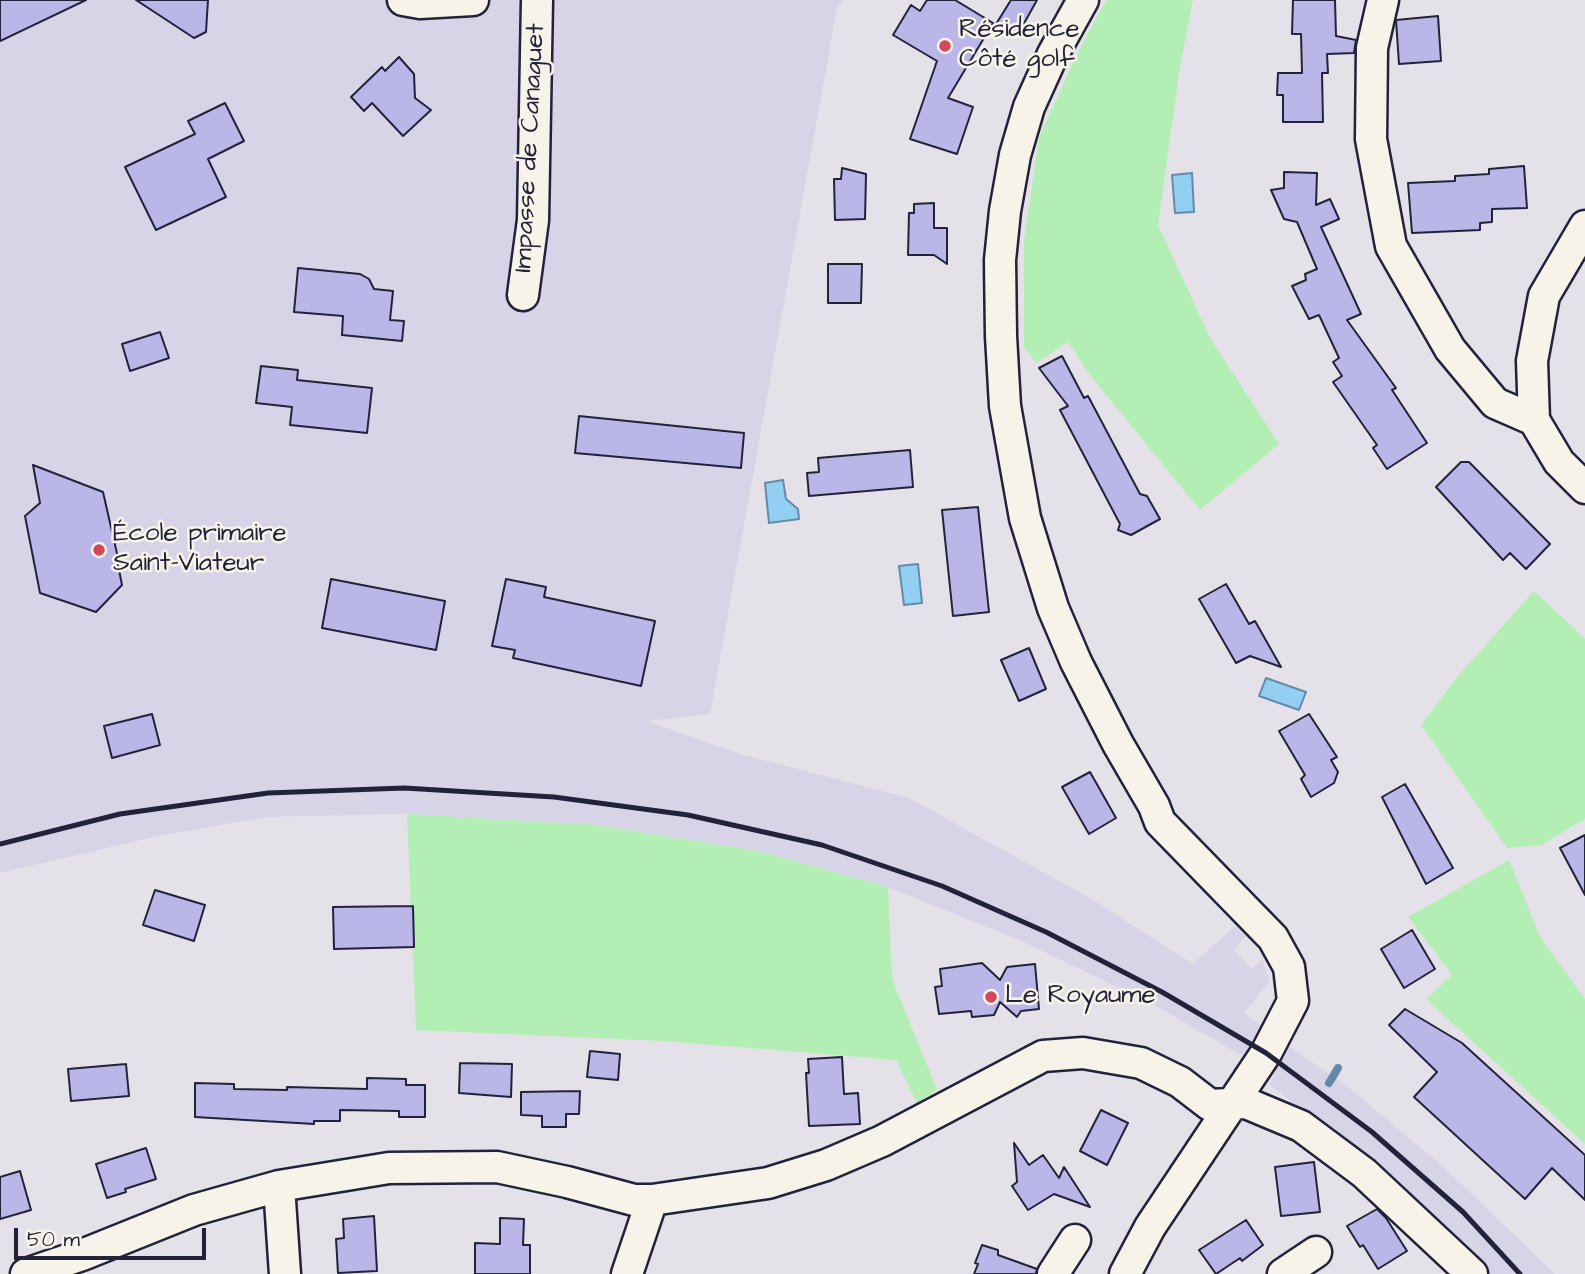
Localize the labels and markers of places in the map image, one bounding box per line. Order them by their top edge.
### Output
place label: Résidence Côté golf [959,15,1080,76]
marker: Résidence Côté golf [937,38,953,54]
place label: École primaire Saint-Viateur [113,519,287,580]
marker: École primaire Saint-Viateur [91,542,107,558]
place label: Le Royaume [1005,981,1156,1013]
marker: Le Royaume [983,989,999,1005]

